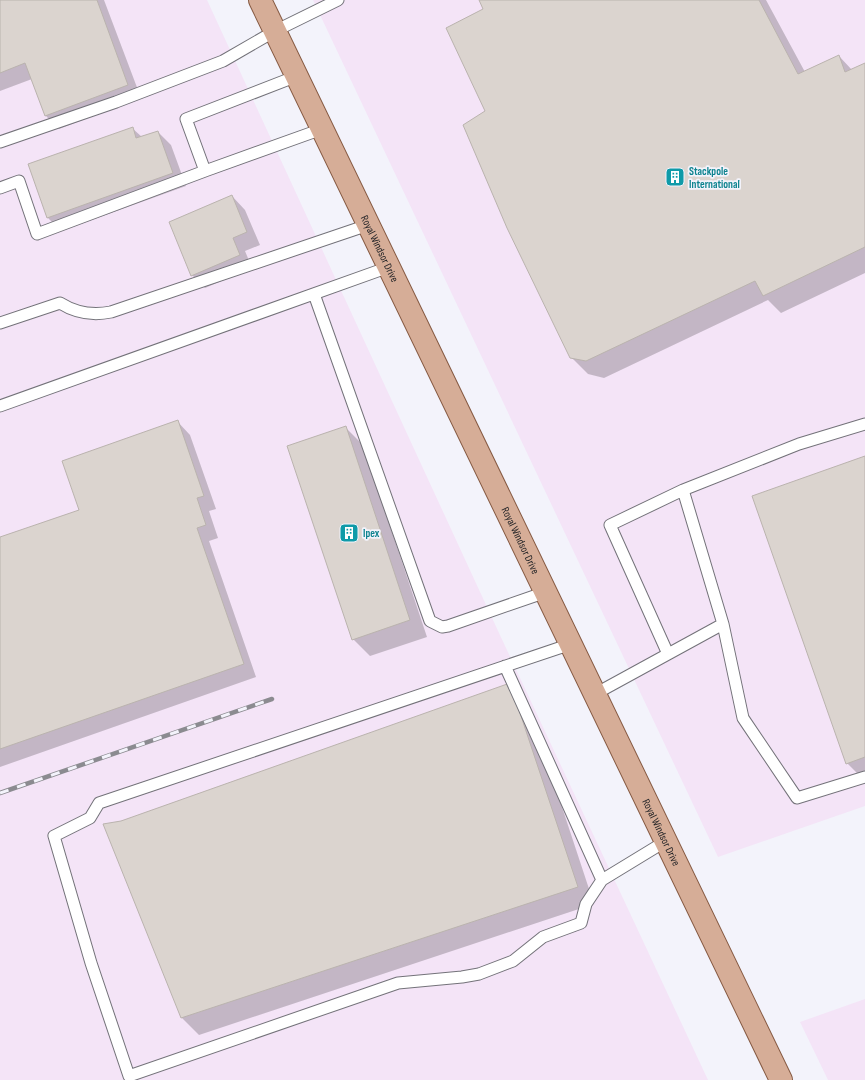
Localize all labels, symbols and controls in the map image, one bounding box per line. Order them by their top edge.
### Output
place label: Stackpole International [689,165,740,191]
building icon: Stackpole International [664,166,686,188]
street label: Royal Windsor Drive [358,213,401,284]
street label: Royal Windsor Drive [499,505,542,576]
building icon: Ipex [338,522,360,544]
place label: Ipex [363,527,380,540]
street label: Royal Windsor Drive [639,797,683,868]

